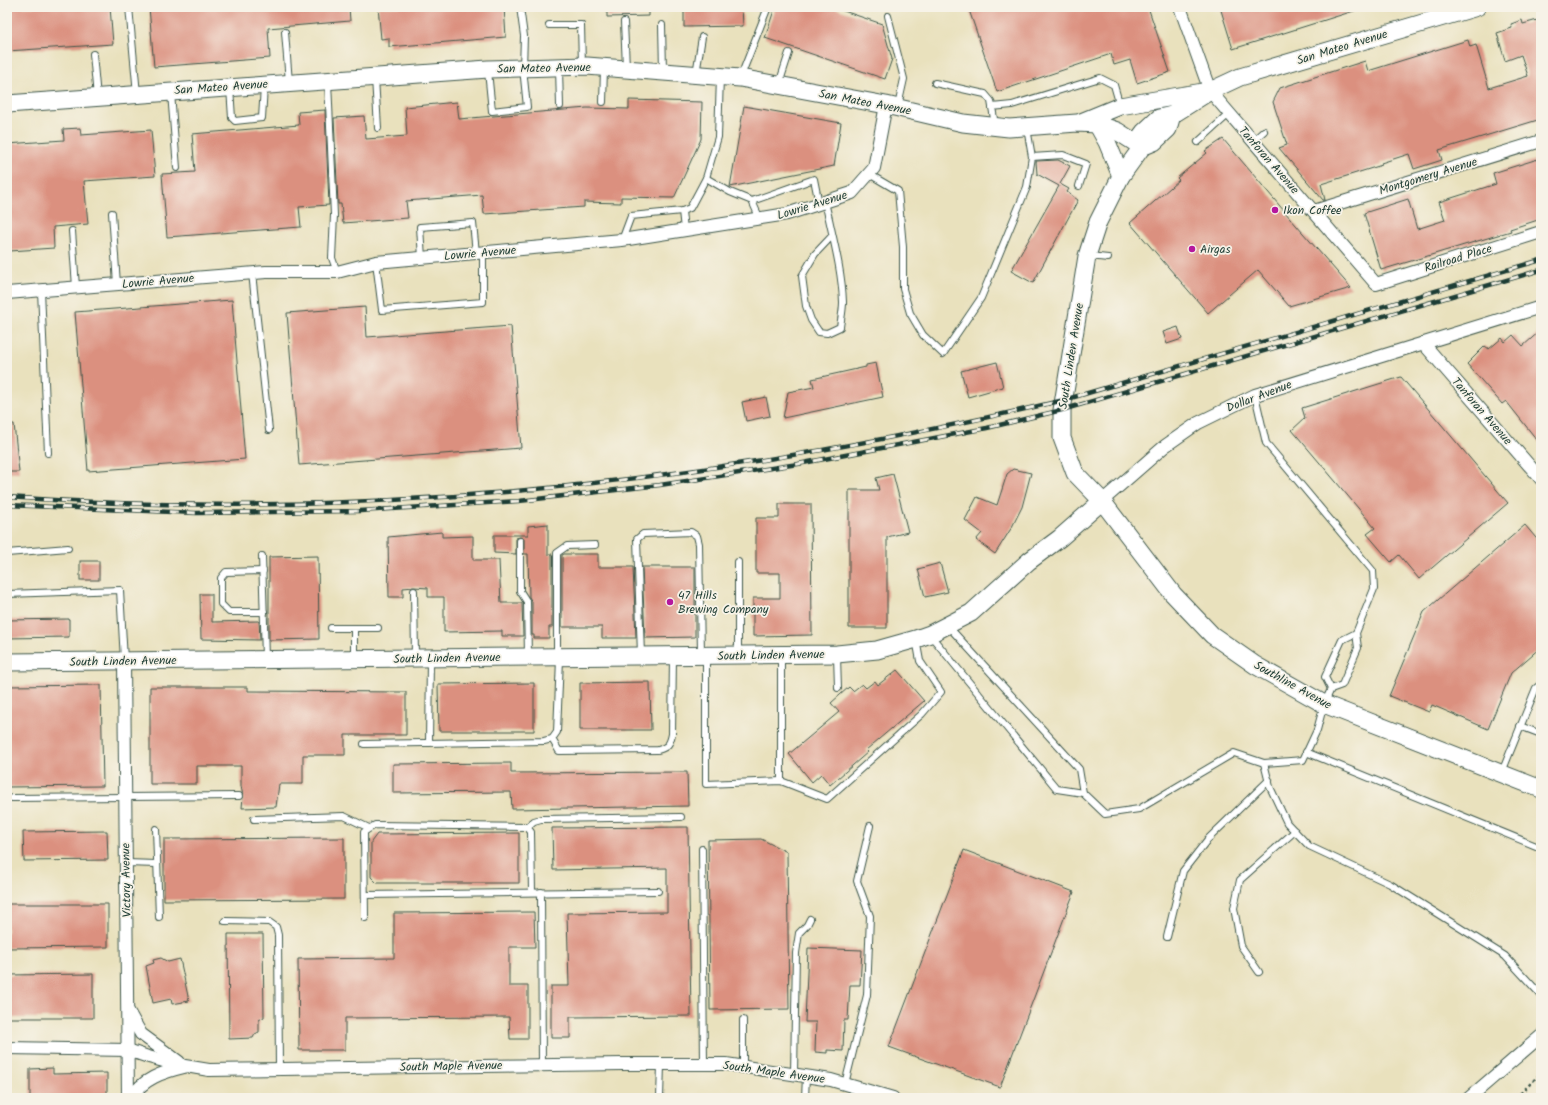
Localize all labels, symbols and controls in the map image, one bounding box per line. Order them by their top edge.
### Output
street label: San Mateo Avenue [1294,24,1390,70]
street label: San Mateo Avenue [497,58,592,79]
street label: San Mateo Avenue [174,75,269,100]
street label: San Mateo Avenue [817,84,913,121]
street label: Tanforan Avenue [1234,122,1304,199]
street label: Montgomery Avenue [1377,152,1480,200]
street label: Lowrie Avenue [775,186,850,225]
place label: Ikon Coffee [1283,201,1342,220]
marker: Ikon Coffee [1270,205,1280,215]
street label: Railroad Place [1422,239,1495,278]
place label: Airgas [1200,240,1231,259]
street label: Lowrie Avenue [443,241,518,266]
marker: Airgas [1187,244,1197,254]
street label: Lowrie Avenue [121,269,196,294]
street label: South Linden Avenue [1054,301,1089,411]
street label: Tanforan Avenue [1447,373,1517,450]
street label: Dollar Avenue [1224,375,1295,418]
place label: 47 Hills Brewing Company [678,586,769,619]
marker: 47 Hills Brewing Company [665,597,675,607]
street label: South Linden Avenue [717,645,825,666]
street label: South Linden Avenue [393,648,501,669]
street label: South Linden Avenue [69,651,177,672]
street label: Southline Avenue [1250,656,1336,715]
street label: Victory Avenue [116,842,137,917]
street label: South Maple Avenue [399,1056,503,1077]
street label: South Maple Avenue [722,1056,827,1089]

